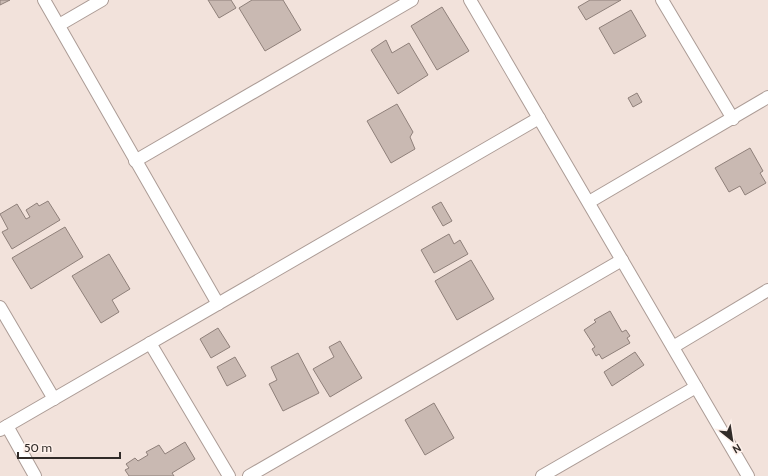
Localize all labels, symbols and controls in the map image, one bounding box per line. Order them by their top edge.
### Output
north arrow [712,420,752,460]
scale bar [18,434,120,460]
text: 50 m [24,440,52,455]
text: N [730,441,744,457]

